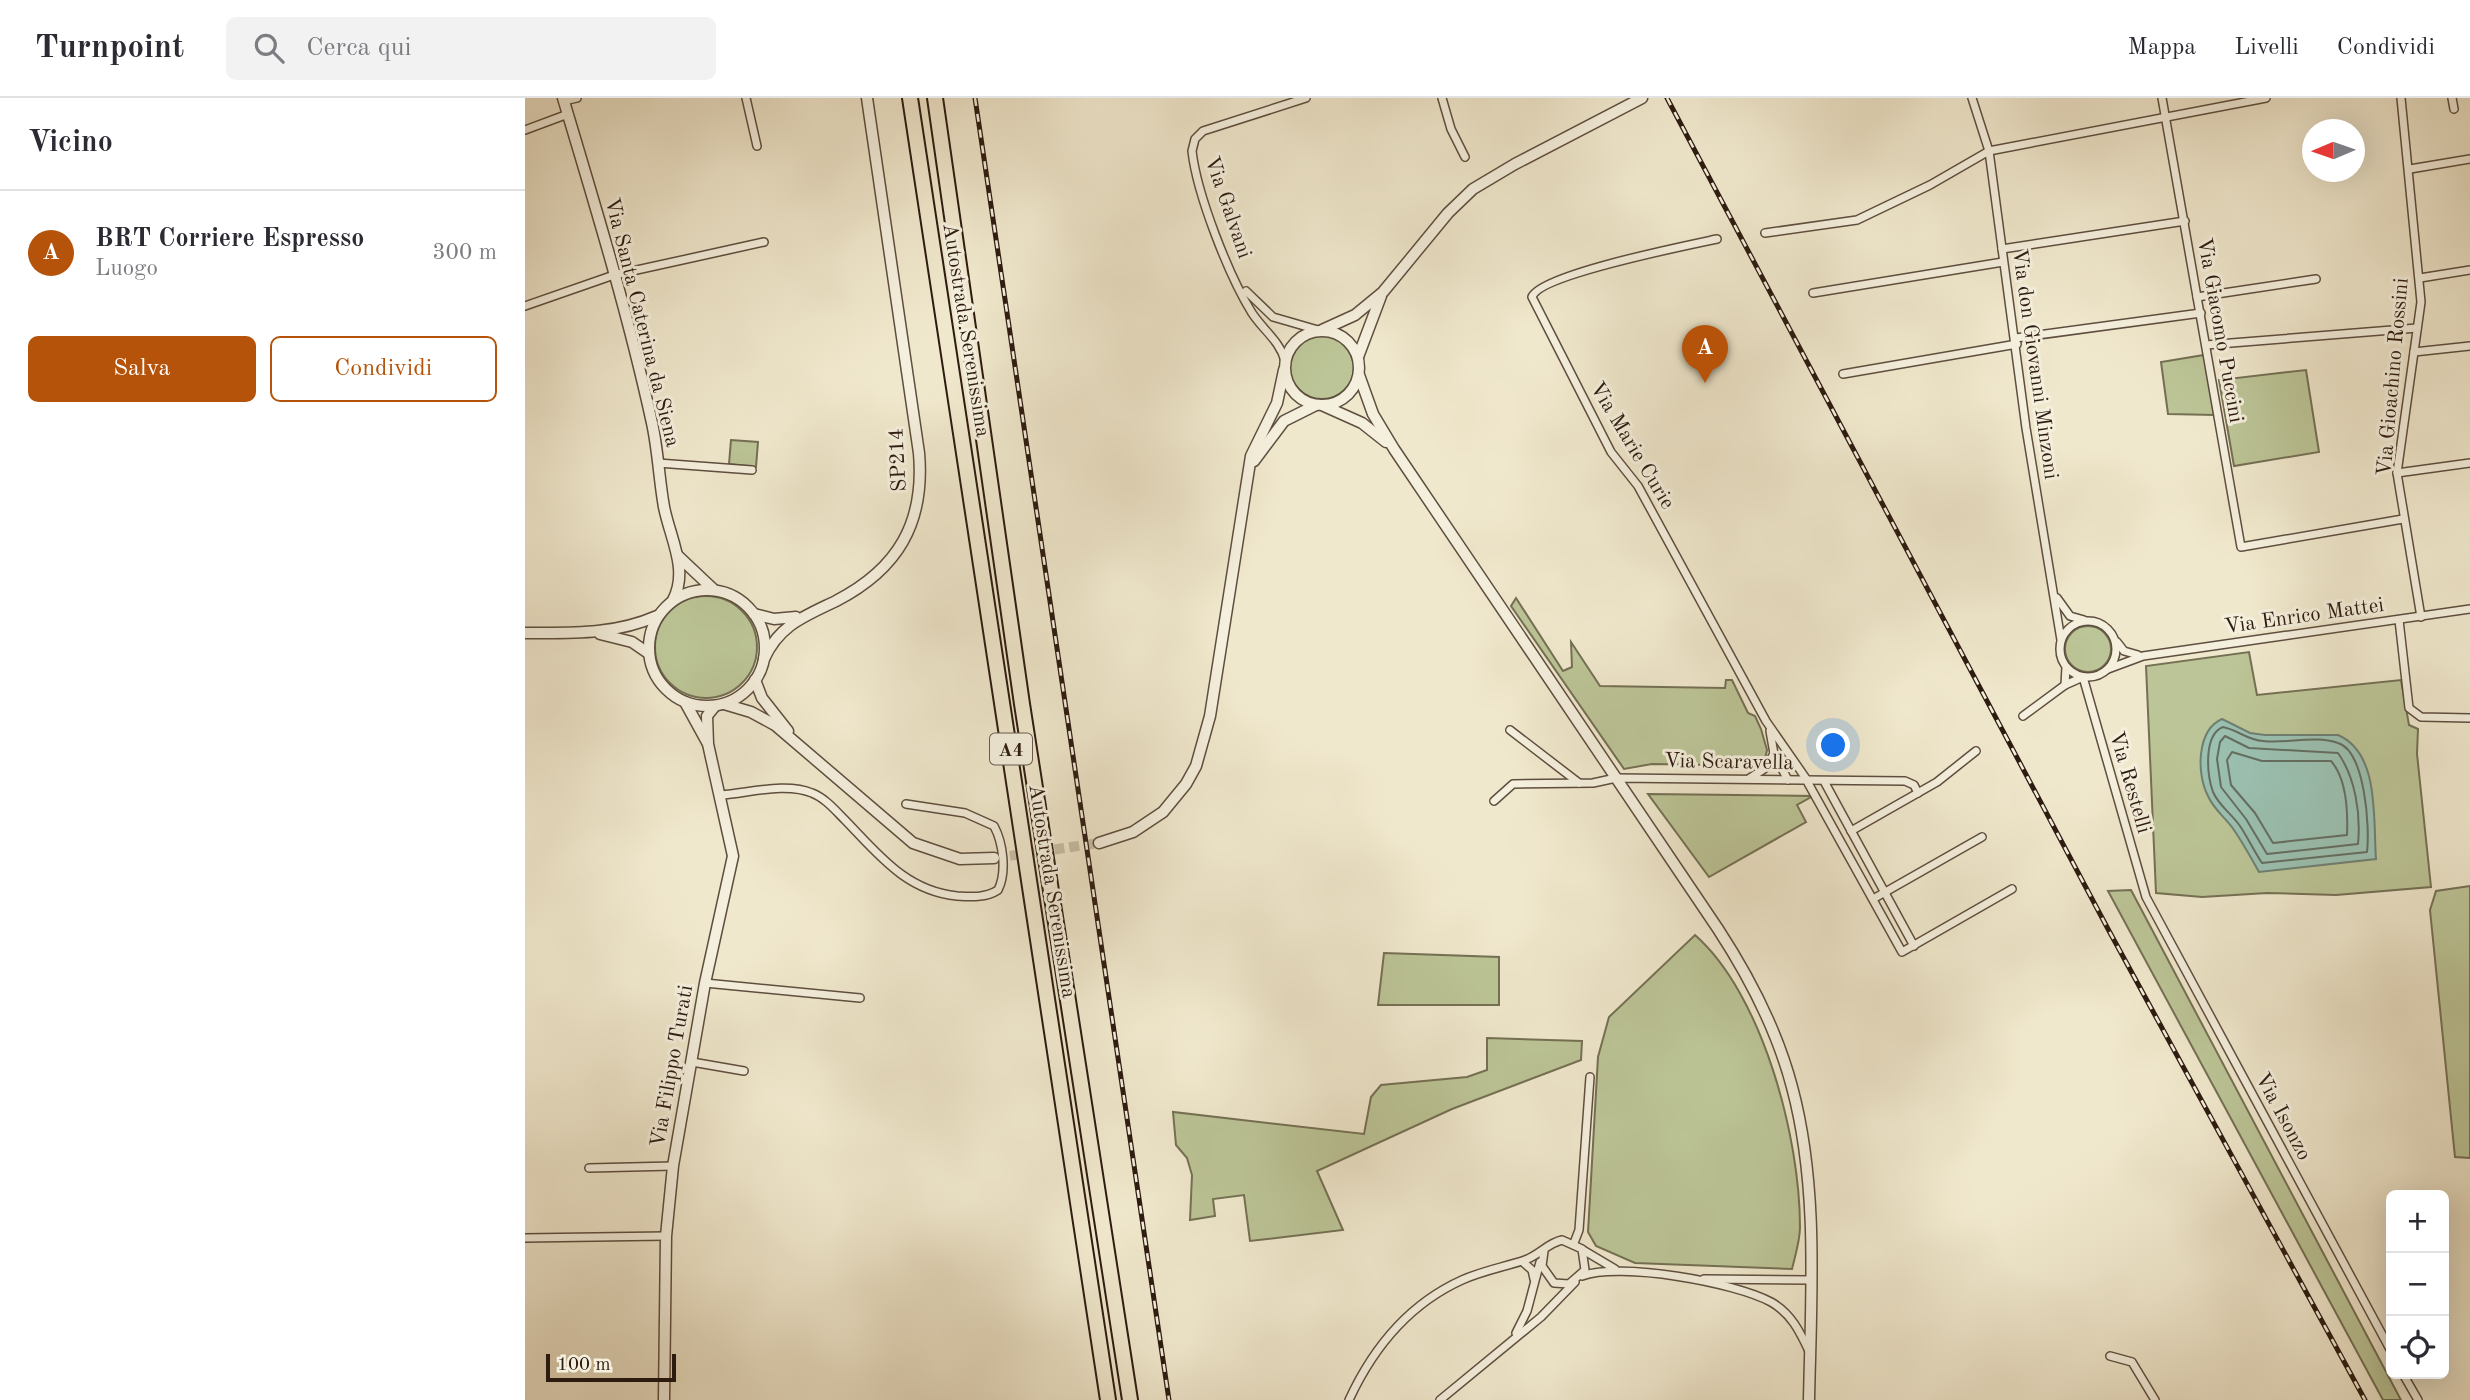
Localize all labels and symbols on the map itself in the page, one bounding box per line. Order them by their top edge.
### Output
north arrow [2302,119,2365,182]
street label: Via Galvani [1200,154,1255,261]
street label: Via Santa Caterina da Siena [600,196,683,449]
street label: Autostrada Serenissima [938,222,993,439]
street label: Via Giacomo Puccini [2193,236,2246,424]
street label: Via don Giovanni Minzoni [2008,248,2061,481]
street label: Via Gioachino Rossini [2374,277,2413,477]
pin: A [1682,325,1728,383]
street label: Via Marie Curie [1586,379,1678,513]
street label: SP214 [886,427,911,492]
street label: Via Enrico Mattei [2223,595,2385,638]
your location [1816,728,1850,762]
street label: Via Restelli [2105,729,2154,836]
road number: A4 [990,734,1032,764]
street label: Via Scaravella [1664,751,1794,774]
street label: Autostrada Serenissima [1024,783,1079,1000]
street label: Via Filippo Turati [648,983,697,1149]
street label: Via Isonzo [2251,1069,2314,1164]
scale bar [546,1351,675,1383]

